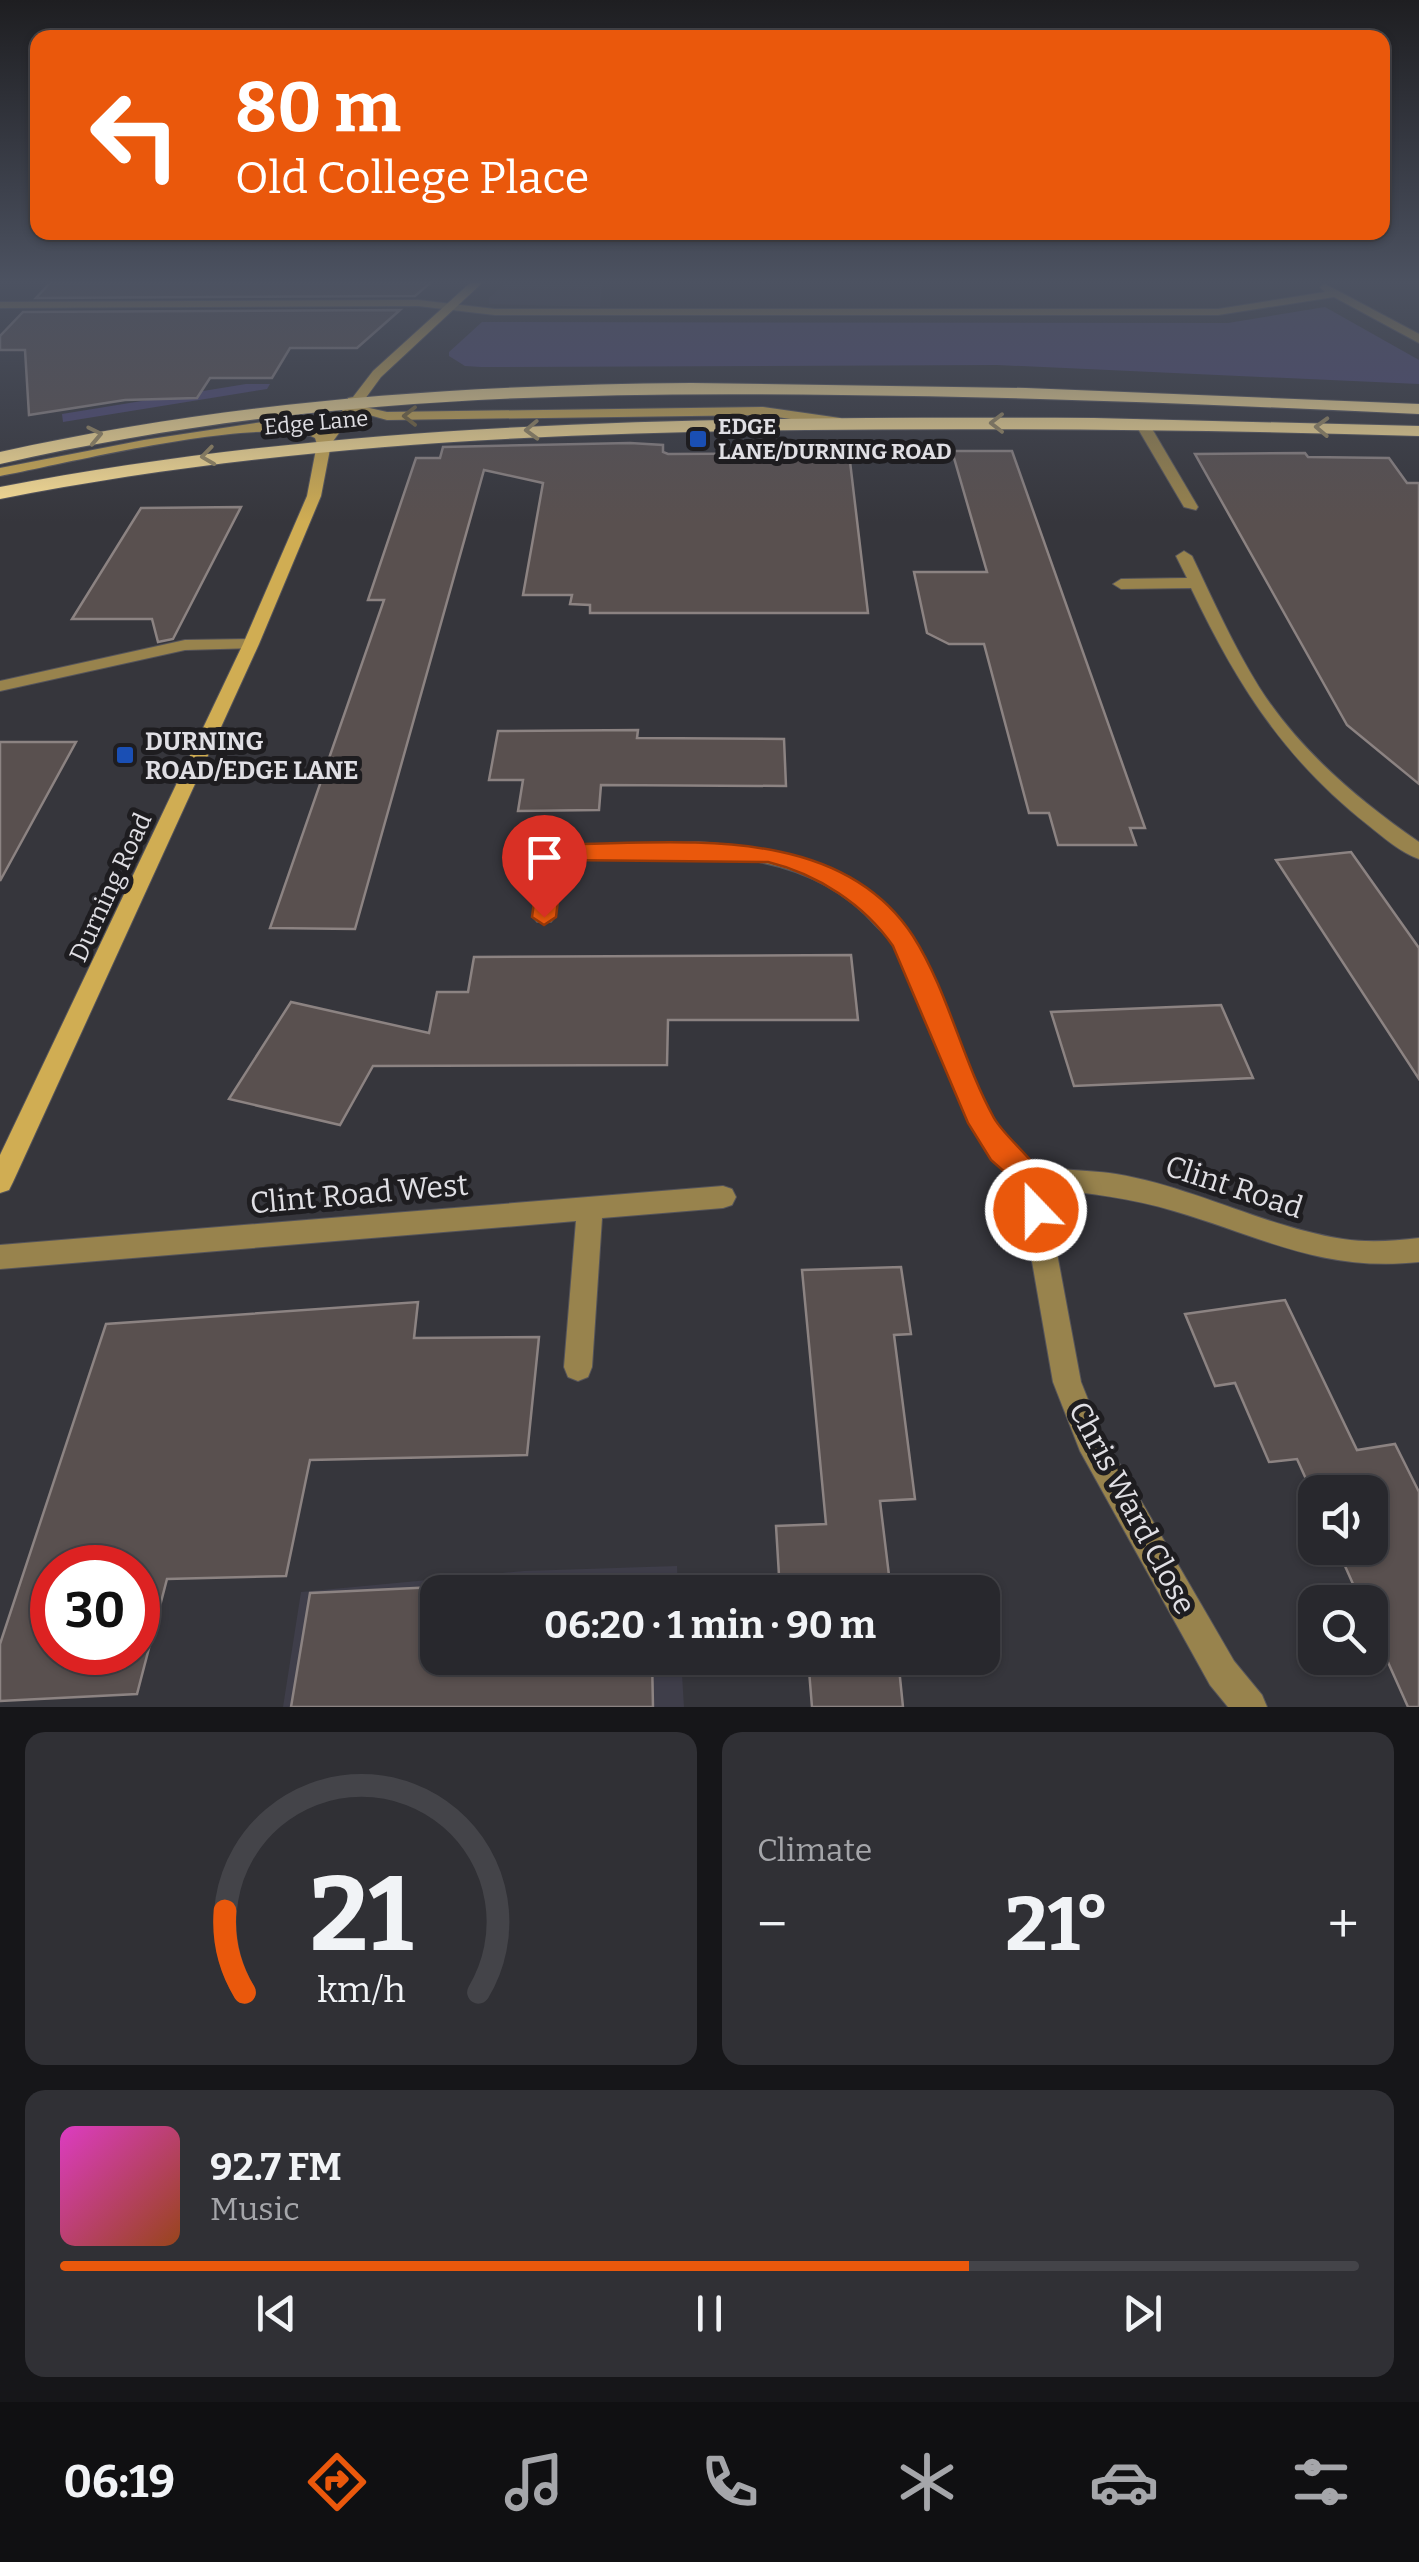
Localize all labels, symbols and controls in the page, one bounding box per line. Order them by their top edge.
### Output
text: 80 m [235,66,401,150]
icon: left [70,70,200,200]
text: Old College Place [235,151,589,205]
street label: Edge Lane [263,404,369,441]
one-way arrow [401,405,416,427]
one-way arrow [988,412,1004,434]
place label: EDGE LANE/DURNING ROAD [718,413,952,465]
one-way arrow [1313,417,1329,438]
one-way arrow [523,419,539,440]
one-way arrow [86,426,103,447]
marker: EDGE LANE/DURNING ROAD [687,428,709,450]
one-way arrow [200,444,216,465]
place label: DURNING ROAD/EDGE LANE [145,727,359,786]
marker: DURNING ROAD/EDGE LANE [114,744,136,766]
street label: Durning Road [63,808,159,967]
pin [502,815,587,918]
icon: arrive [517,830,572,885]
street label: Clint Road [1161,1148,1307,1226]
position arrow [984,1158,1088,1262]
street label: Clint Road West [249,1167,470,1221]
street label: Chris Ward Close [1061,1396,1203,1620]
map controls [1298,1475,1388,1675]
button: sound [1298,1475,1388,1565]
speed limit sign: 30 [30,1545,160,1675]
button: search [1298,1585,1388,1675]
text: 06:20 · 1 min · 90 m [544,1602,876,1648]
text: Climate [757,1831,872,1869]
text: 21 [309,1853,413,1978]
text: 21° [1005,1880,1110,1970]
text: − [757,1892,787,1958]
text: + [1328,1892,1359,1958]
text: km/h [317,1969,405,2011]
text: 92.7 FM [210,2144,342,2190]
text: Music [210,2190,300,2228]
icon: previous [249,2286,304,2341]
icon: pause [682,2286,737,2341]
icon: next [1115,2286,1170,2341]
icon: directions [302,2447,372,2517]
icon: music [499,2447,569,2517]
icon: phone [695,2447,765,2517]
icon: climate [892,2447,962,2517]
icon: car [1089,2447,1159,2517]
icon: filters [1286,2447,1356,2517]
text: 06:19 [63,2455,175,2509]

